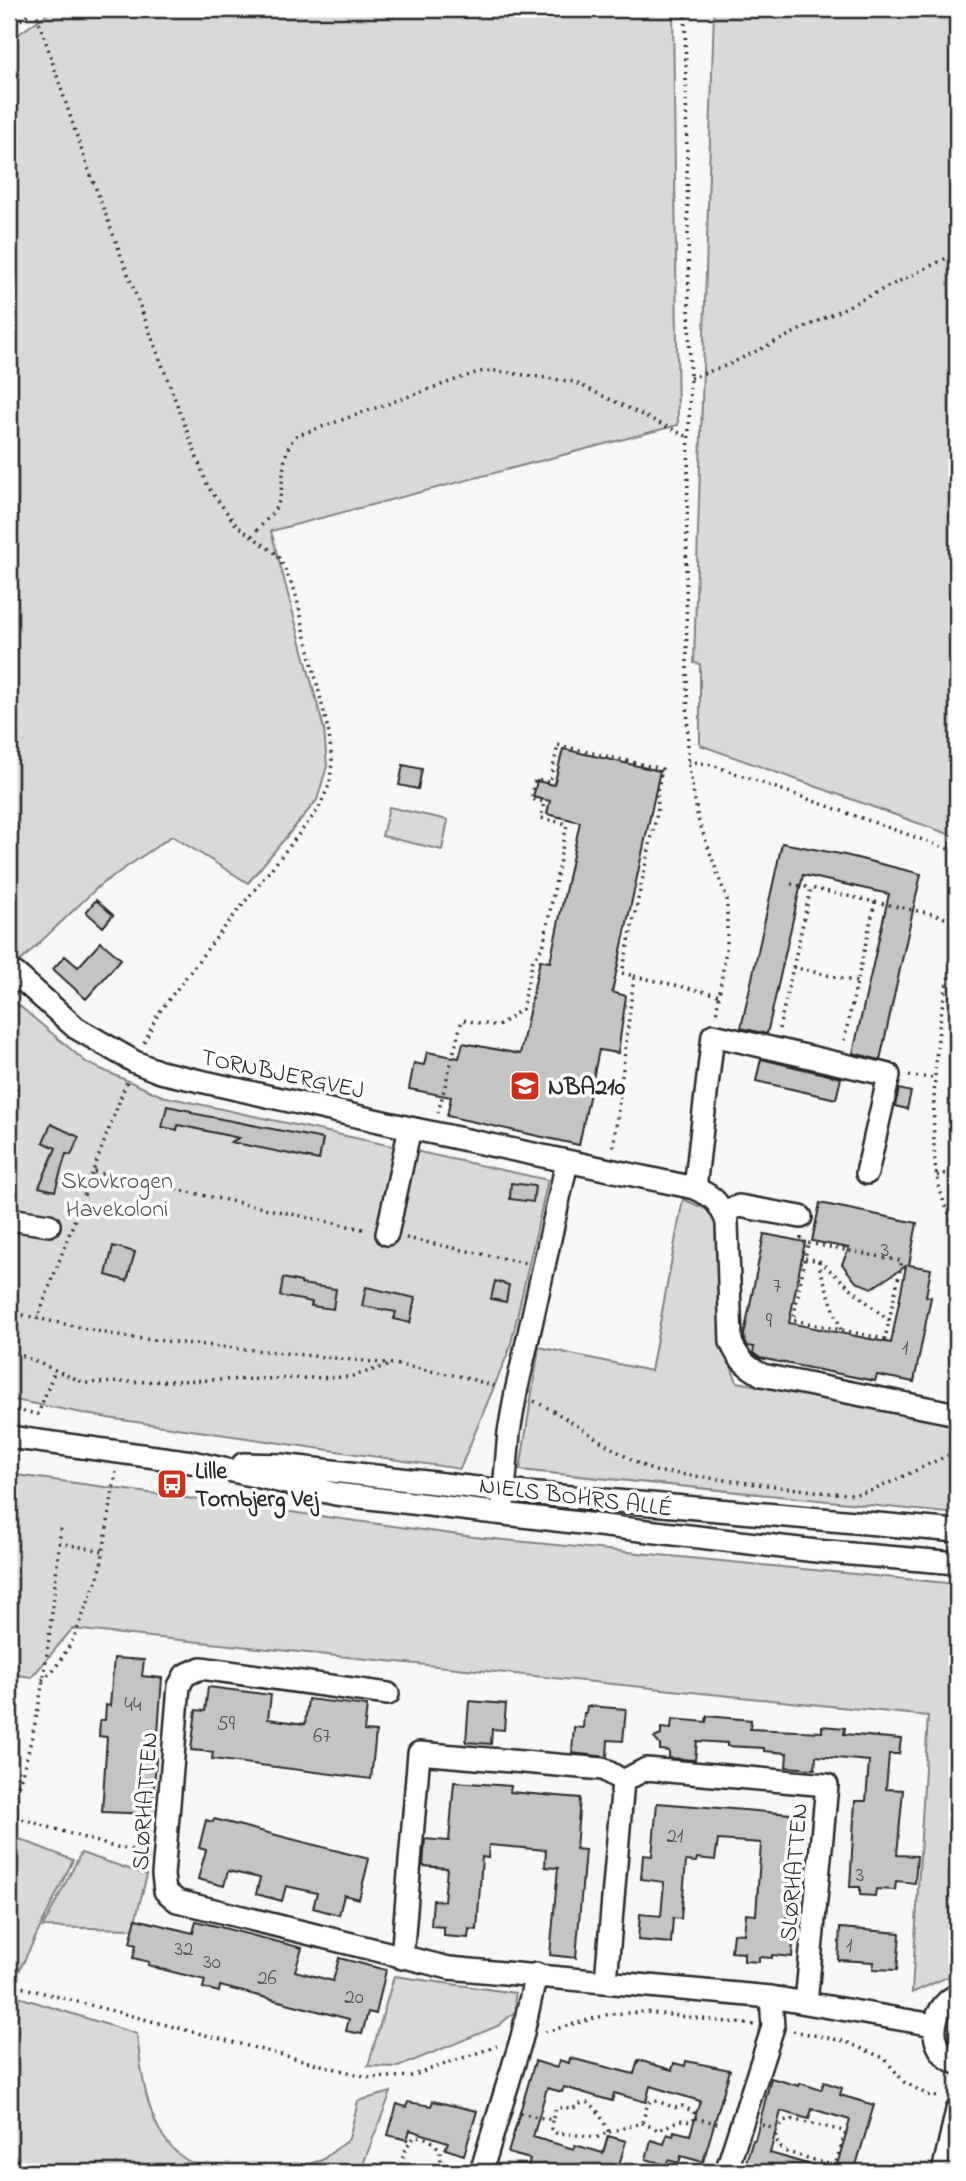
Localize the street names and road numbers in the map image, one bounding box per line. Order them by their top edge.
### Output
street label: TORNBJERGVEJ [198,1041,367,1110]
street label: NIELS BOHRS ALLÉ [477,1469,674,1528]
street label: SLØRHATTEN [124,1731,169,1872]
street label: SLØRHATTEN [772,1802,819,1943]

